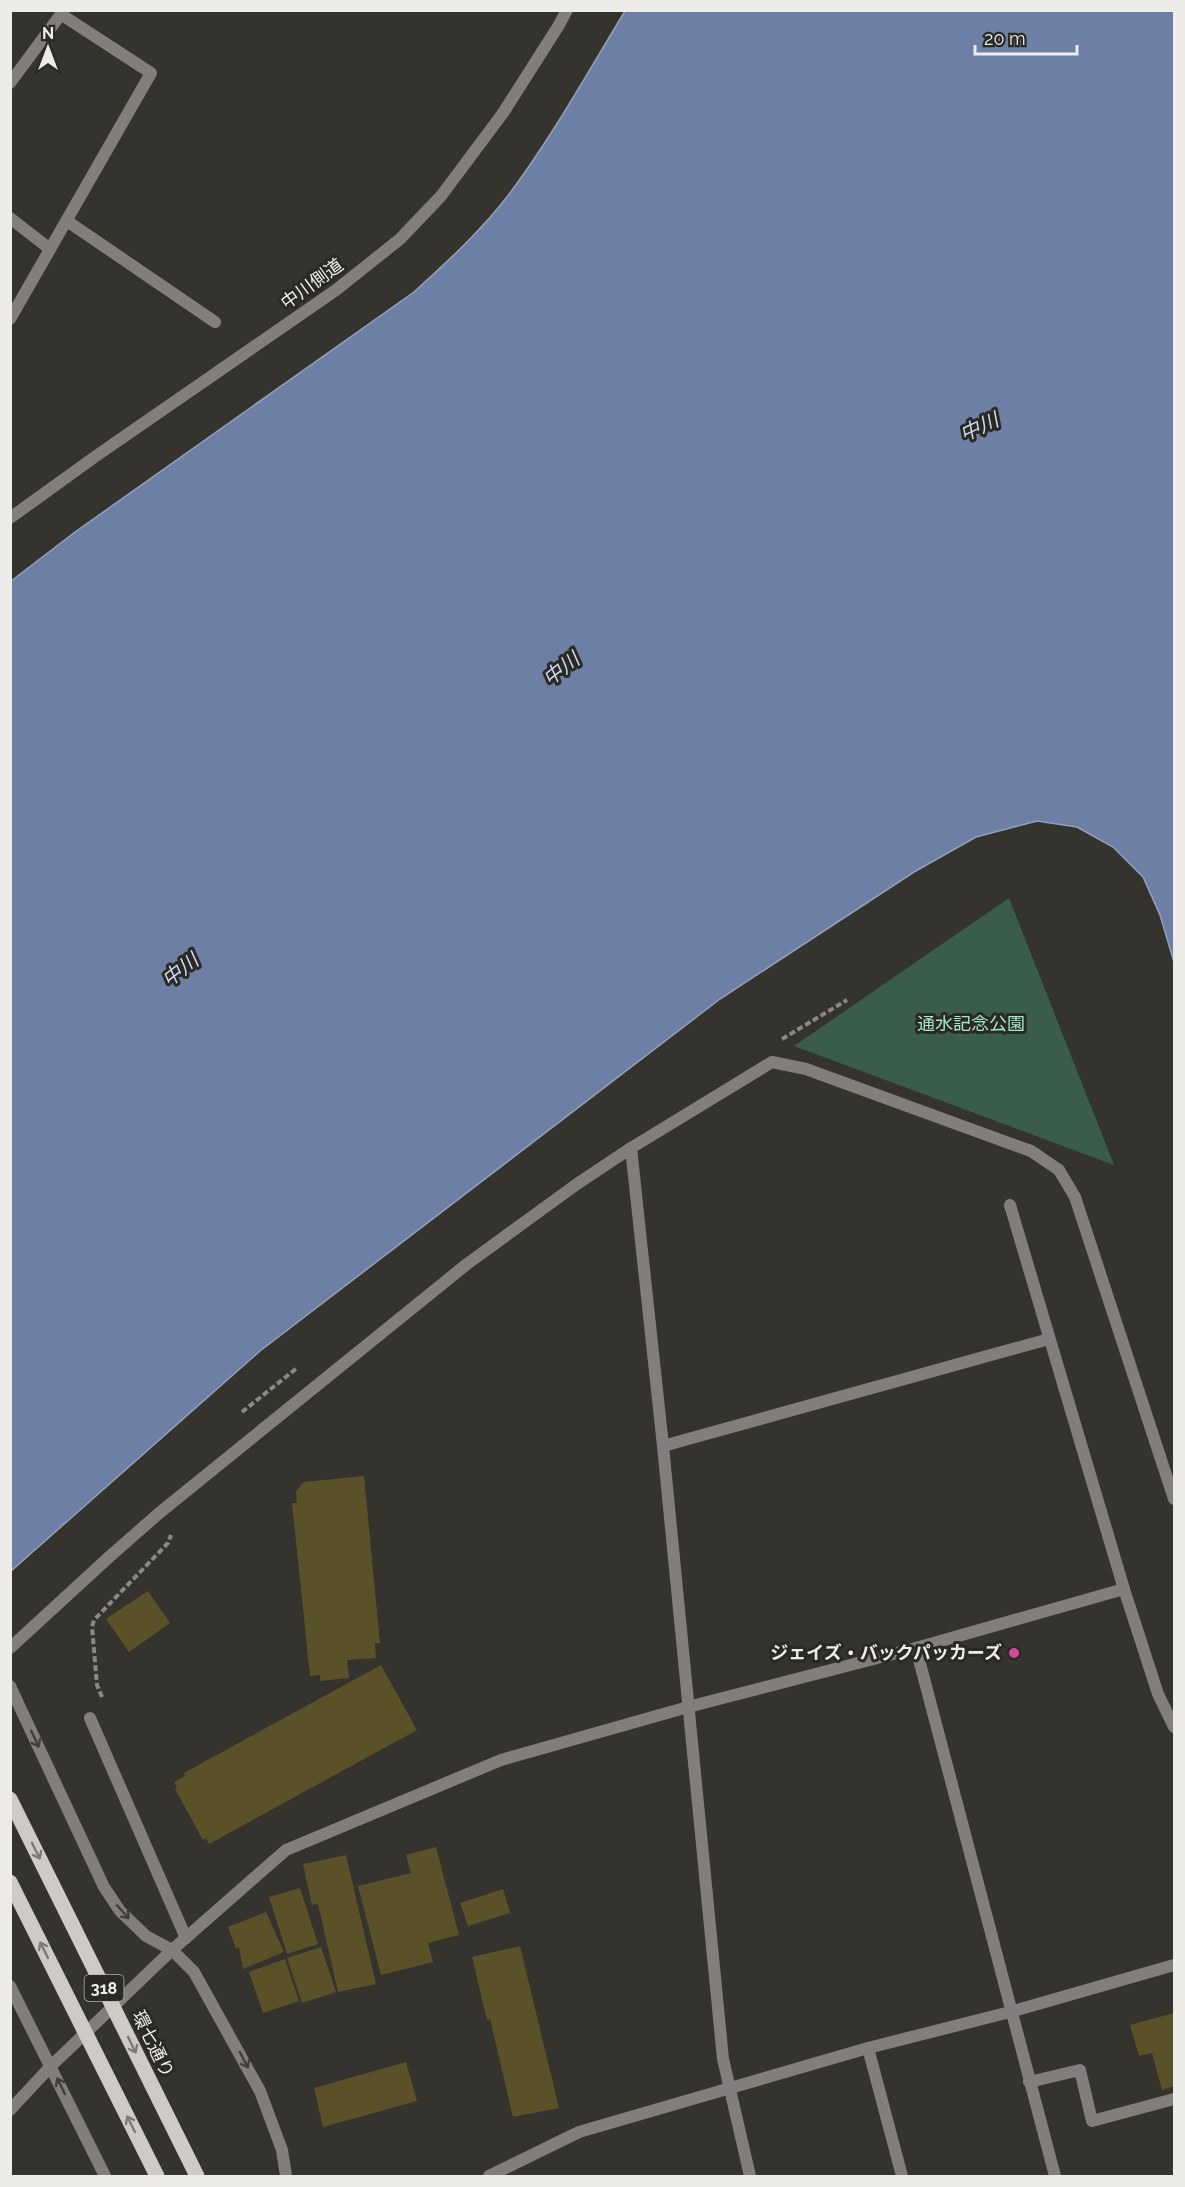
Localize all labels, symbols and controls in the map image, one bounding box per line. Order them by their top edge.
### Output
north arrow [18,18,78,78]
scale bar [975,18,1077,56]
text: N [42,24,54,43]
text: 20 m [984,28,1026,49]
street label: 中川側道 [276,254,347,313]
water label: 中川 [956,407,1004,446]
water label: 中川 [538,646,586,691]
water label: 中川 [157,947,205,992]
park label: 通水記念公園 [917,1013,1025,1034]
place label: ジェイズ・バックパッカーズ [770,1642,1002,1663]
marker: ジェイズ・バックパッカーズ [1007,1646,1021,1660]
one-way arrow [30,1729,42,1747]
one-way arrow [31,1842,43,1860]
one-way arrow [116,1905,130,1920]
one-way arrow [38,1941,49,1959]
road number: 318 [84,1975,124,2001]
street label: 環七通り [128,2007,179,2081]
one-way arrow [127,2036,139,2054]
one-way arrow [238,2051,250,2068]
one-way arrow [54,2078,66,2096]
one-way arrow [125,2116,136,2134]

